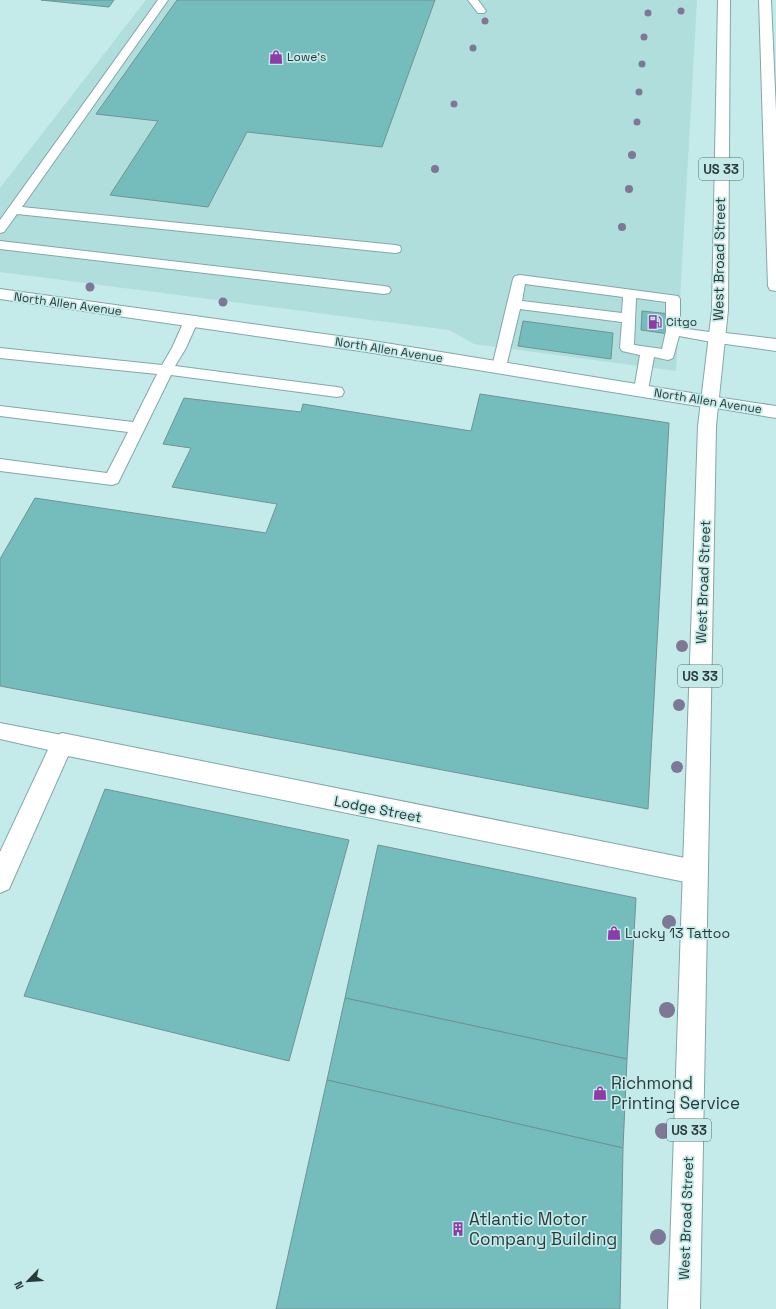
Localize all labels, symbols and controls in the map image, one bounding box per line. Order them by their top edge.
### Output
shop icon: Lowe's [268,49,284,65]
place label: Lowe's [287,49,326,65]
road number: US 33 [699,158,743,180]
street label: West Broad Street [709,197,729,321]
street label: North Allen Avenue [13,288,123,320]
fuel station icon: Citgo [647,314,663,330]
place label: Citgo [666,314,697,330]
street label: North Allen Avenue [334,334,444,366]
street label: North Allen Avenue [653,385,763,417]
street label: West Broad Street [692,520,714,644]
road number: US 33 [678,665,722,687]
street label: Lodge Street [333,792,423,826]
place label: Lucky 13 Tattoo [625,924,730,942]
shop icon: Lucky 13 Tattoo [606,925,622,941]
place label: Richmond Printing Service [611,1072,740,1114]
shop icon: Richmond Printing Service [592,1085,608,1101]
road number: US 33 [667,1119,711,1141]
street label: West Broad Street [675,1156,697,1280]
place label: Atlantic Motor Company Building [469,1208,617,1250]
building icon: Atlantic Motor Company Building [450,1221,466,1237]
north arrow [8,1261,48,1301]
text: N [11,1279,27,1292]

